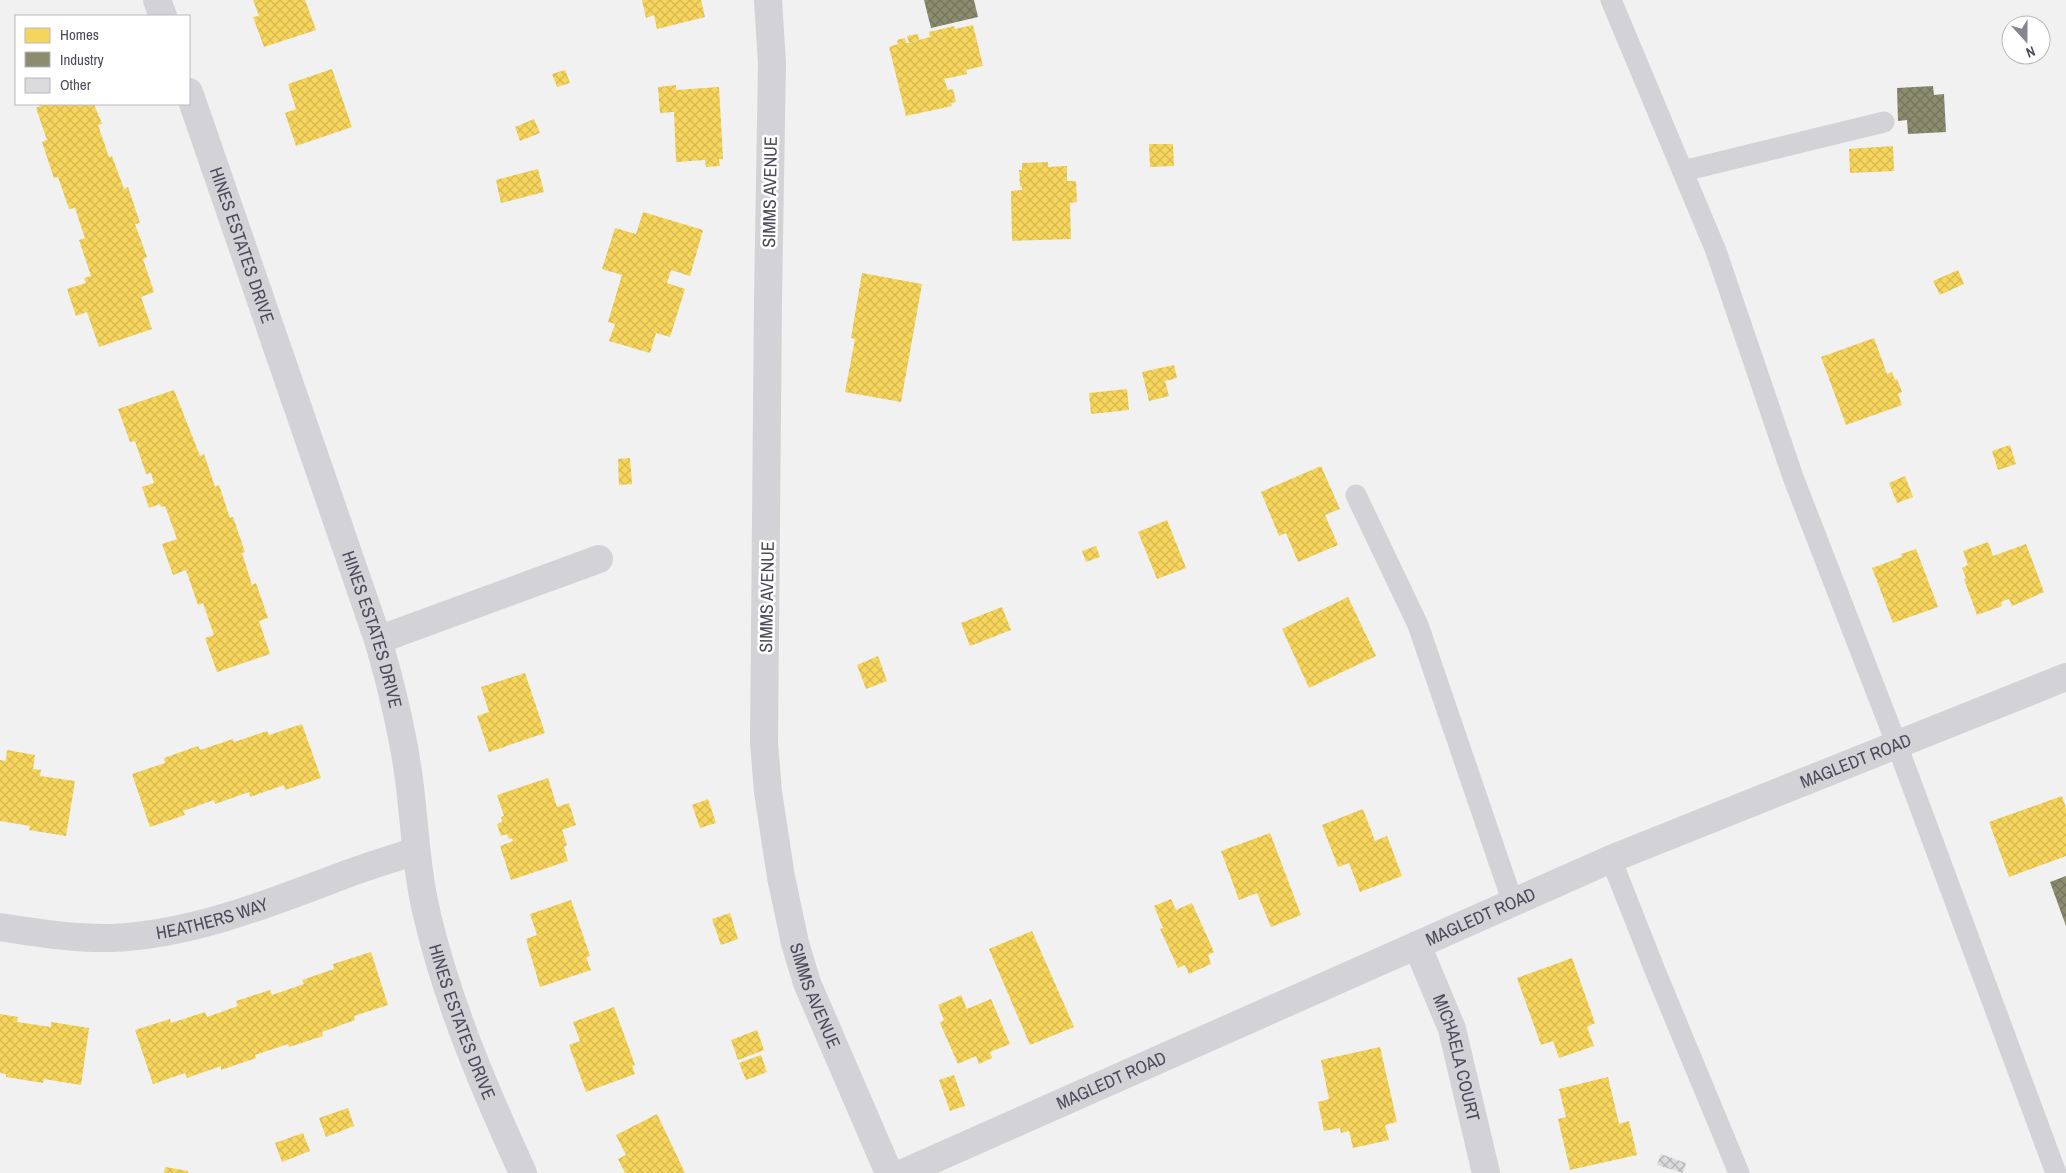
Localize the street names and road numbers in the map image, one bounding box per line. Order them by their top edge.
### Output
street label: SIMMS AVENUE [756,136,783,248]
street label: HINES ESTATES DRIVE [204,164,281,326]
street label: SIMMS AVENUE [753,541,780,653]
street label: HINES ESTATES DRIVE [336,547,409,711]
street label: MAGLEDT ROAD [1796,727,1915,794]
street label: MAGLEDT ROAD [1422,881,1539,952]
street label: HEATHERS WAY [154,891,272,945]
street label: SIMMS AVENUE [784,940,847,1052]
street label: HINES ESTATES DRIVE [423,941,502,1103]
street label: MICHAELA COURT [1427,990,1486,1124]
street label: MAGLEDT ROAD [1052,1045,1170,1115]

